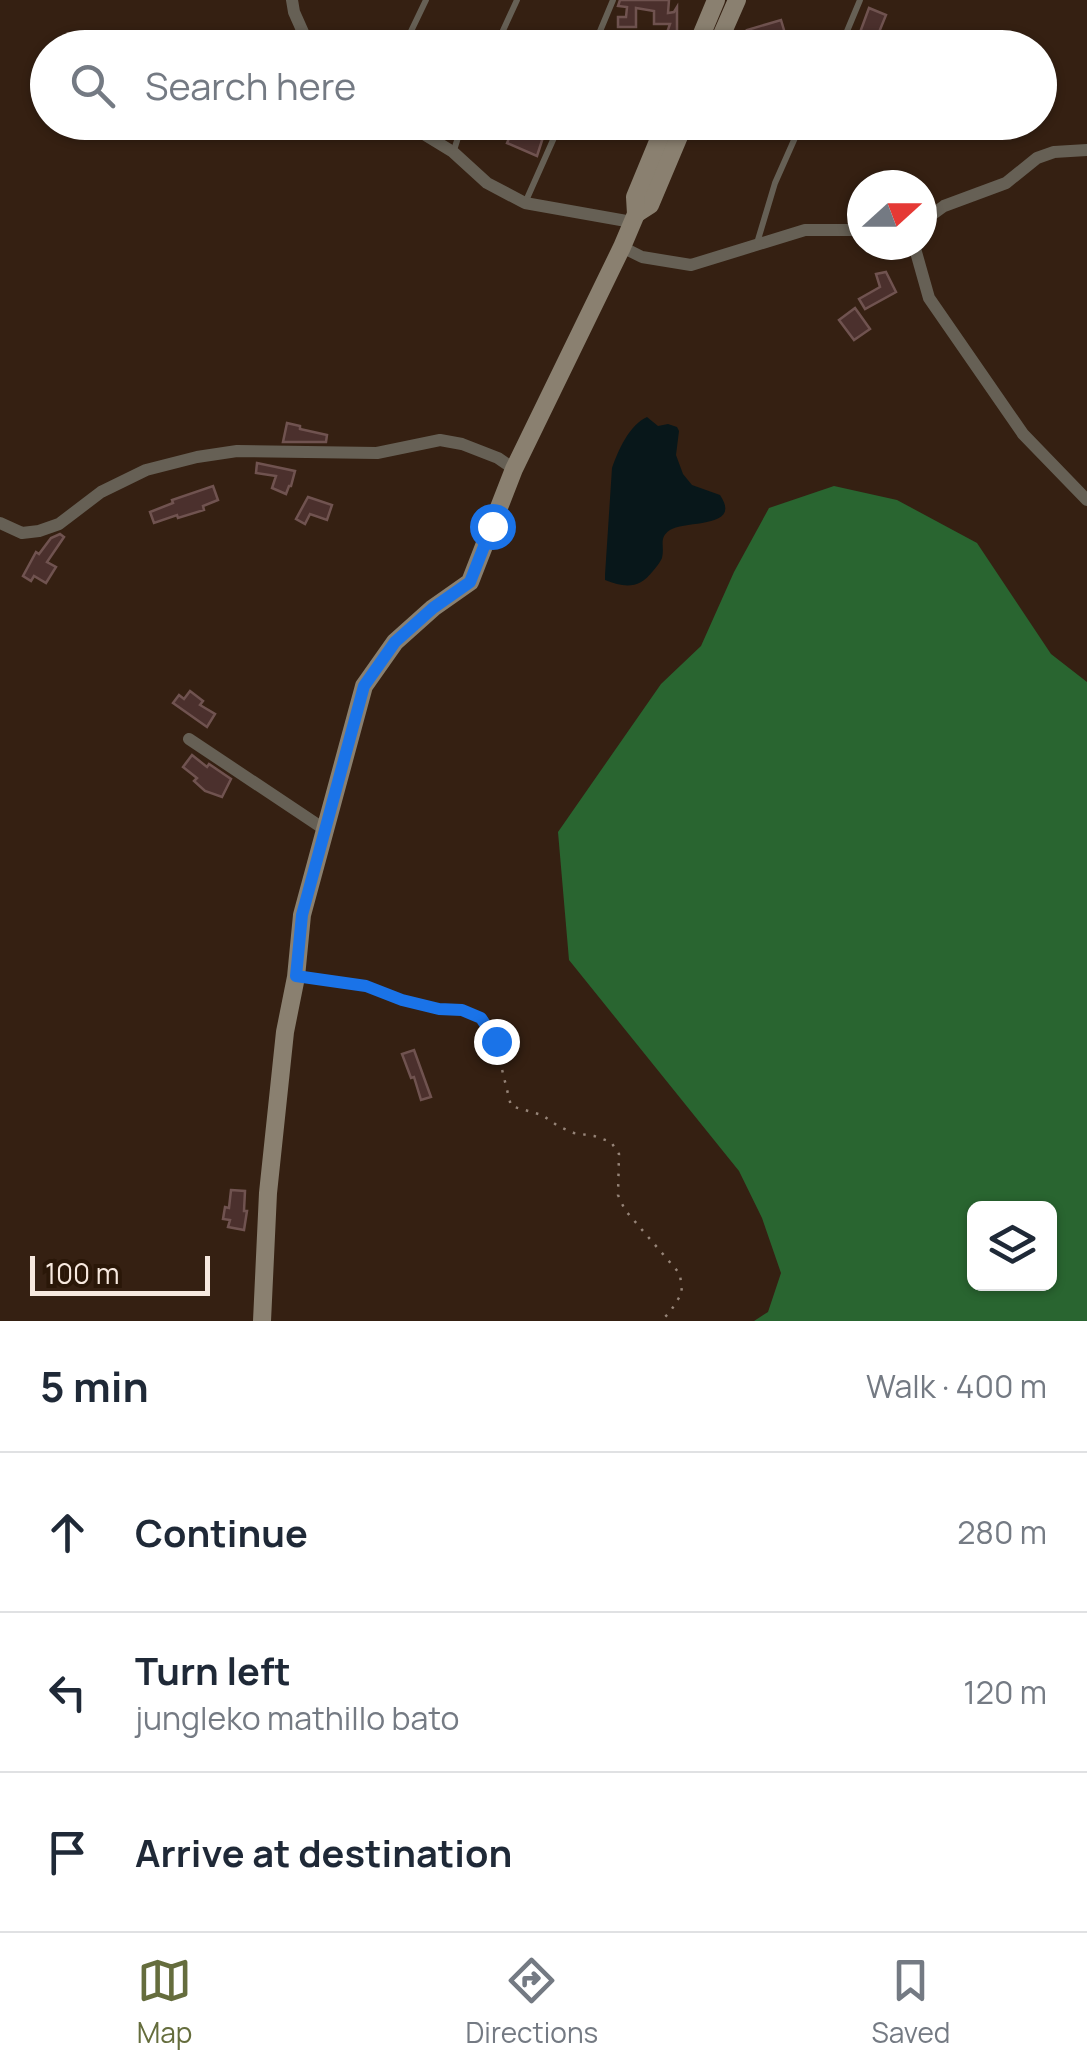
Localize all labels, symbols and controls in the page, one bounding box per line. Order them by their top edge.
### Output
search box [30,30,1057,140]
icon: search [65,58,120,113]
text: Search here [145,59,356,111]
north arrow [847,170,937,260]
route start [470,504,516,550]
route end [474,1019,520,1065]
map controls [967,1201,1057,1291]
button: layers [967,1201,1057,1291]
scale bar [30,1251,210,1296]
text: 100 m [45,1254,119,1292]
text: 5 min [40,1357,149,1415]
text: Walk · 400 m [866,1364,1047,1408]
icon: ahead [40,1505,95,1560]
text: Continue [135,1506,308,1558]
text: 280 m [957,1510,1047,1554]
text: Turn left [135,1644,291,1696]
icon: left [40,1665,95,1720]
text: 120 m [963,1670,1047,1714]
text: jungleko mathillo bato [135,1696,459,1740]
icon: arrive [40,1825,95,1880]
text: Arrive at destination [135,1826,512,1878]
tab: Map [137,1953,192,2051]
tab: Directions [466,1953,598,2051]
tab: Saved [871,1953,950,2051]

